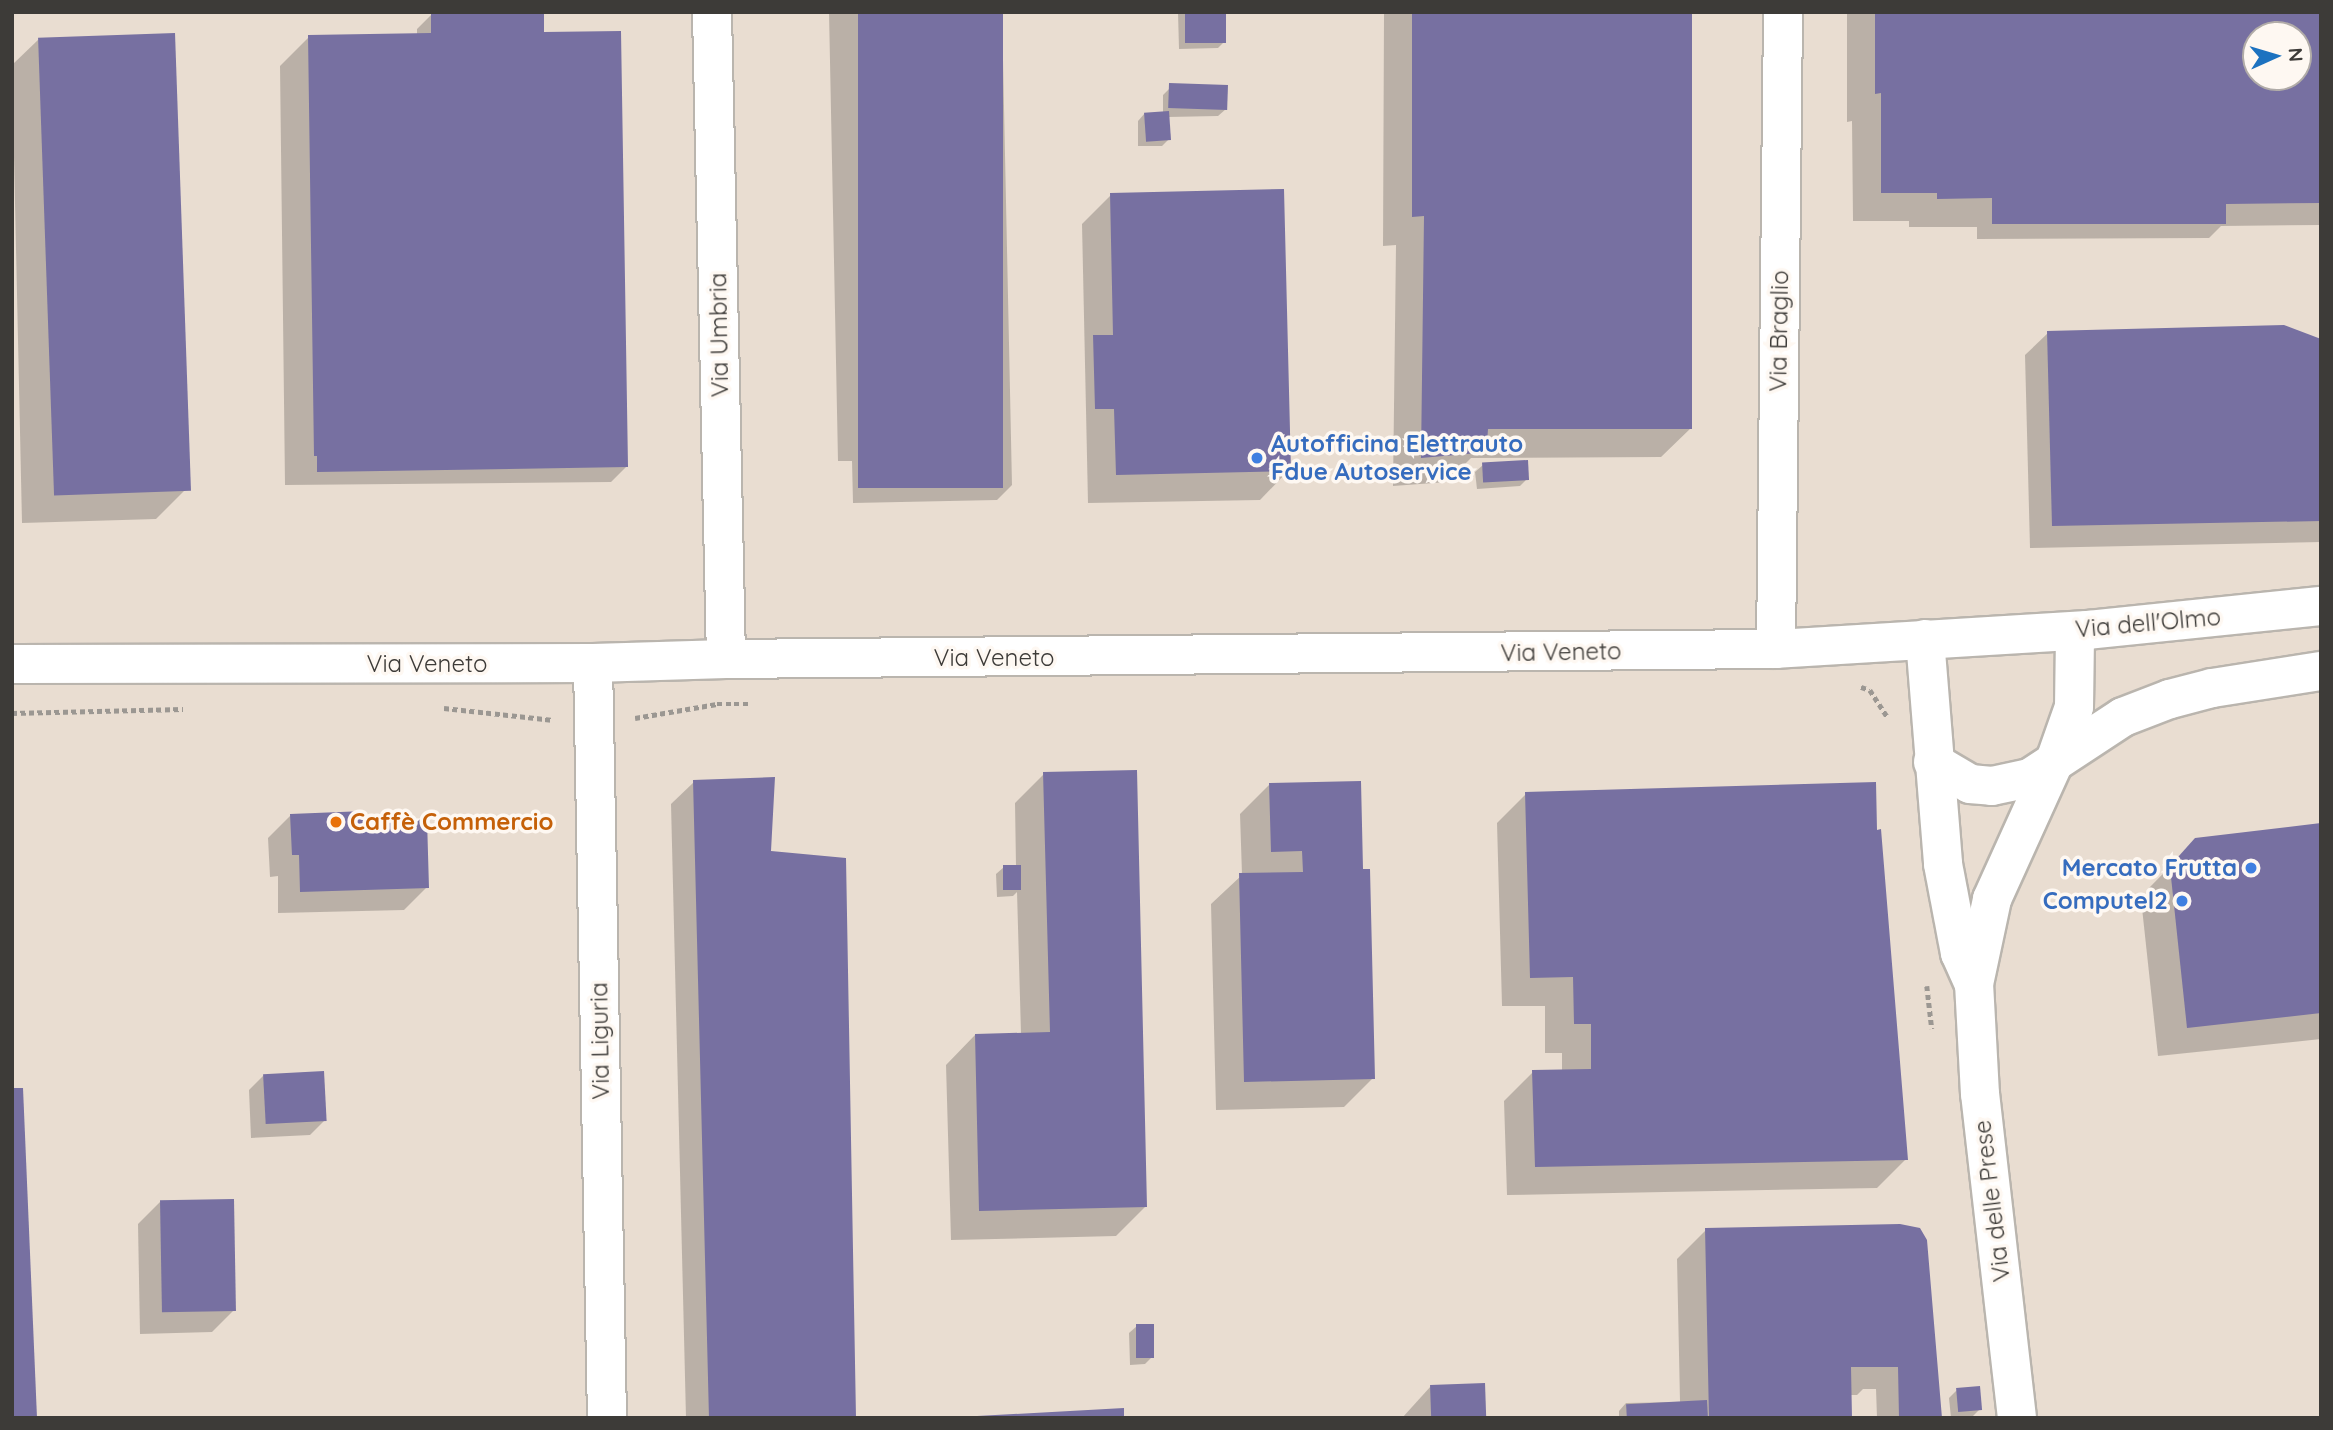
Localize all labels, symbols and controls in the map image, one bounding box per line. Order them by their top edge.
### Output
north arrow [2242,21,2312,91]
text: N [2283,47,2308,62]
street label: Via Braglio [1764,270,1794,392]
street label: Via Umbria [704,272,734,398]
place label: Autofficina Elettrauto Fdue Autoservice [1271,430,1523,486]
marker: Autofficina Elettrauto Fdue Autoservice [1249,450,1265,466]
street label: Via dell'Olmo [2074,602,2222,644]
street label: Via Veneto [1500,637,1622,667]
street label: Via Veneto [933,644,1055,672]
street label: Via Veneto [366,650,488,678]
place label: Caffè Commercio [350,808,553,836]
marker: Caffè Commercio [328,814,344,830]
place label: Mercato Frutta [2062,854,2237,882]
marker: Mercato Frutta [2243,860,2259,876]
place label: Computel2 [2043,887,2168,915]
marker: Computel2 [2174,893,2190,909]
street label: Via Liguria [585,982,615,1100]
street label: Via delle Prese [1968,1119,2016,1283]

